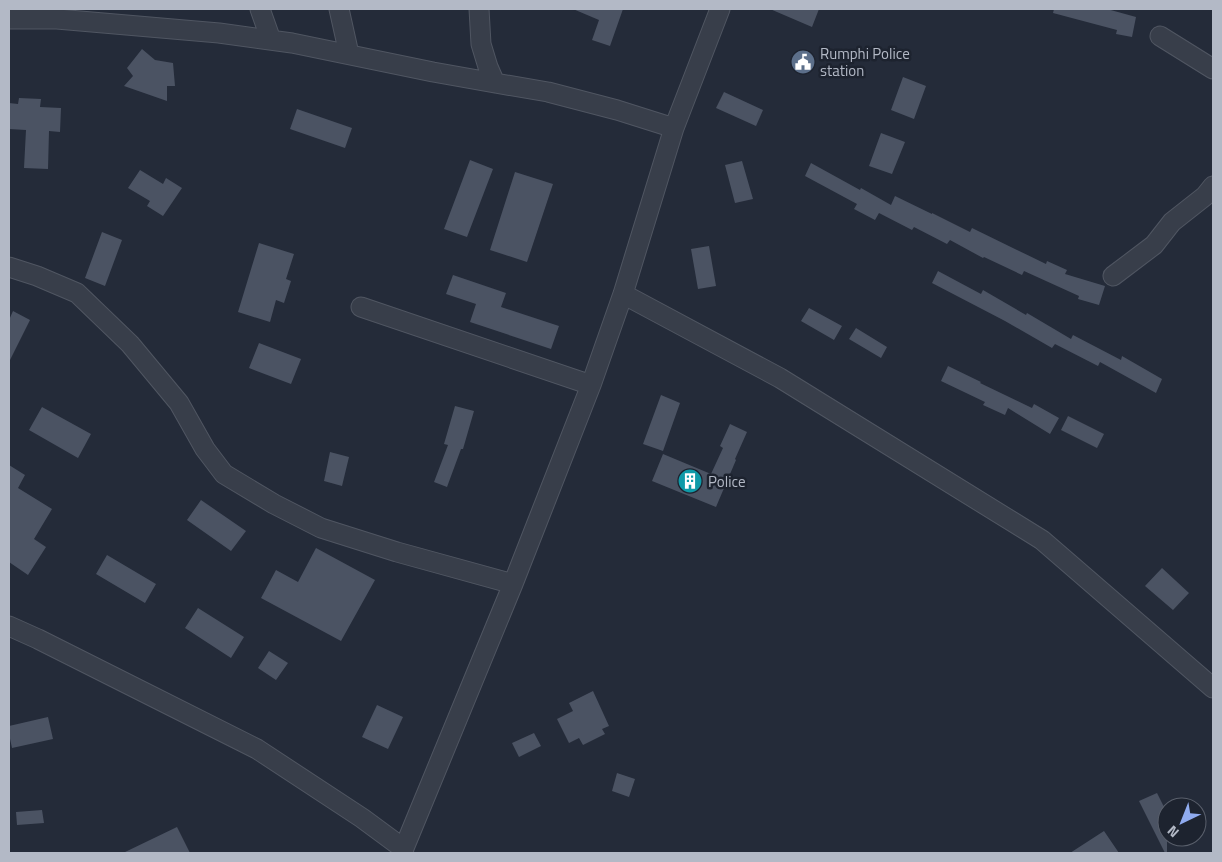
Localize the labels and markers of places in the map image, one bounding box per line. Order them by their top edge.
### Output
place label: Rumphi Police station [820,42,910,82]
public building icon: Rumphi Police station [790,49,816,75]
building icon: Police [677,468,703,494]
place label: Police [708,470,746,493]

